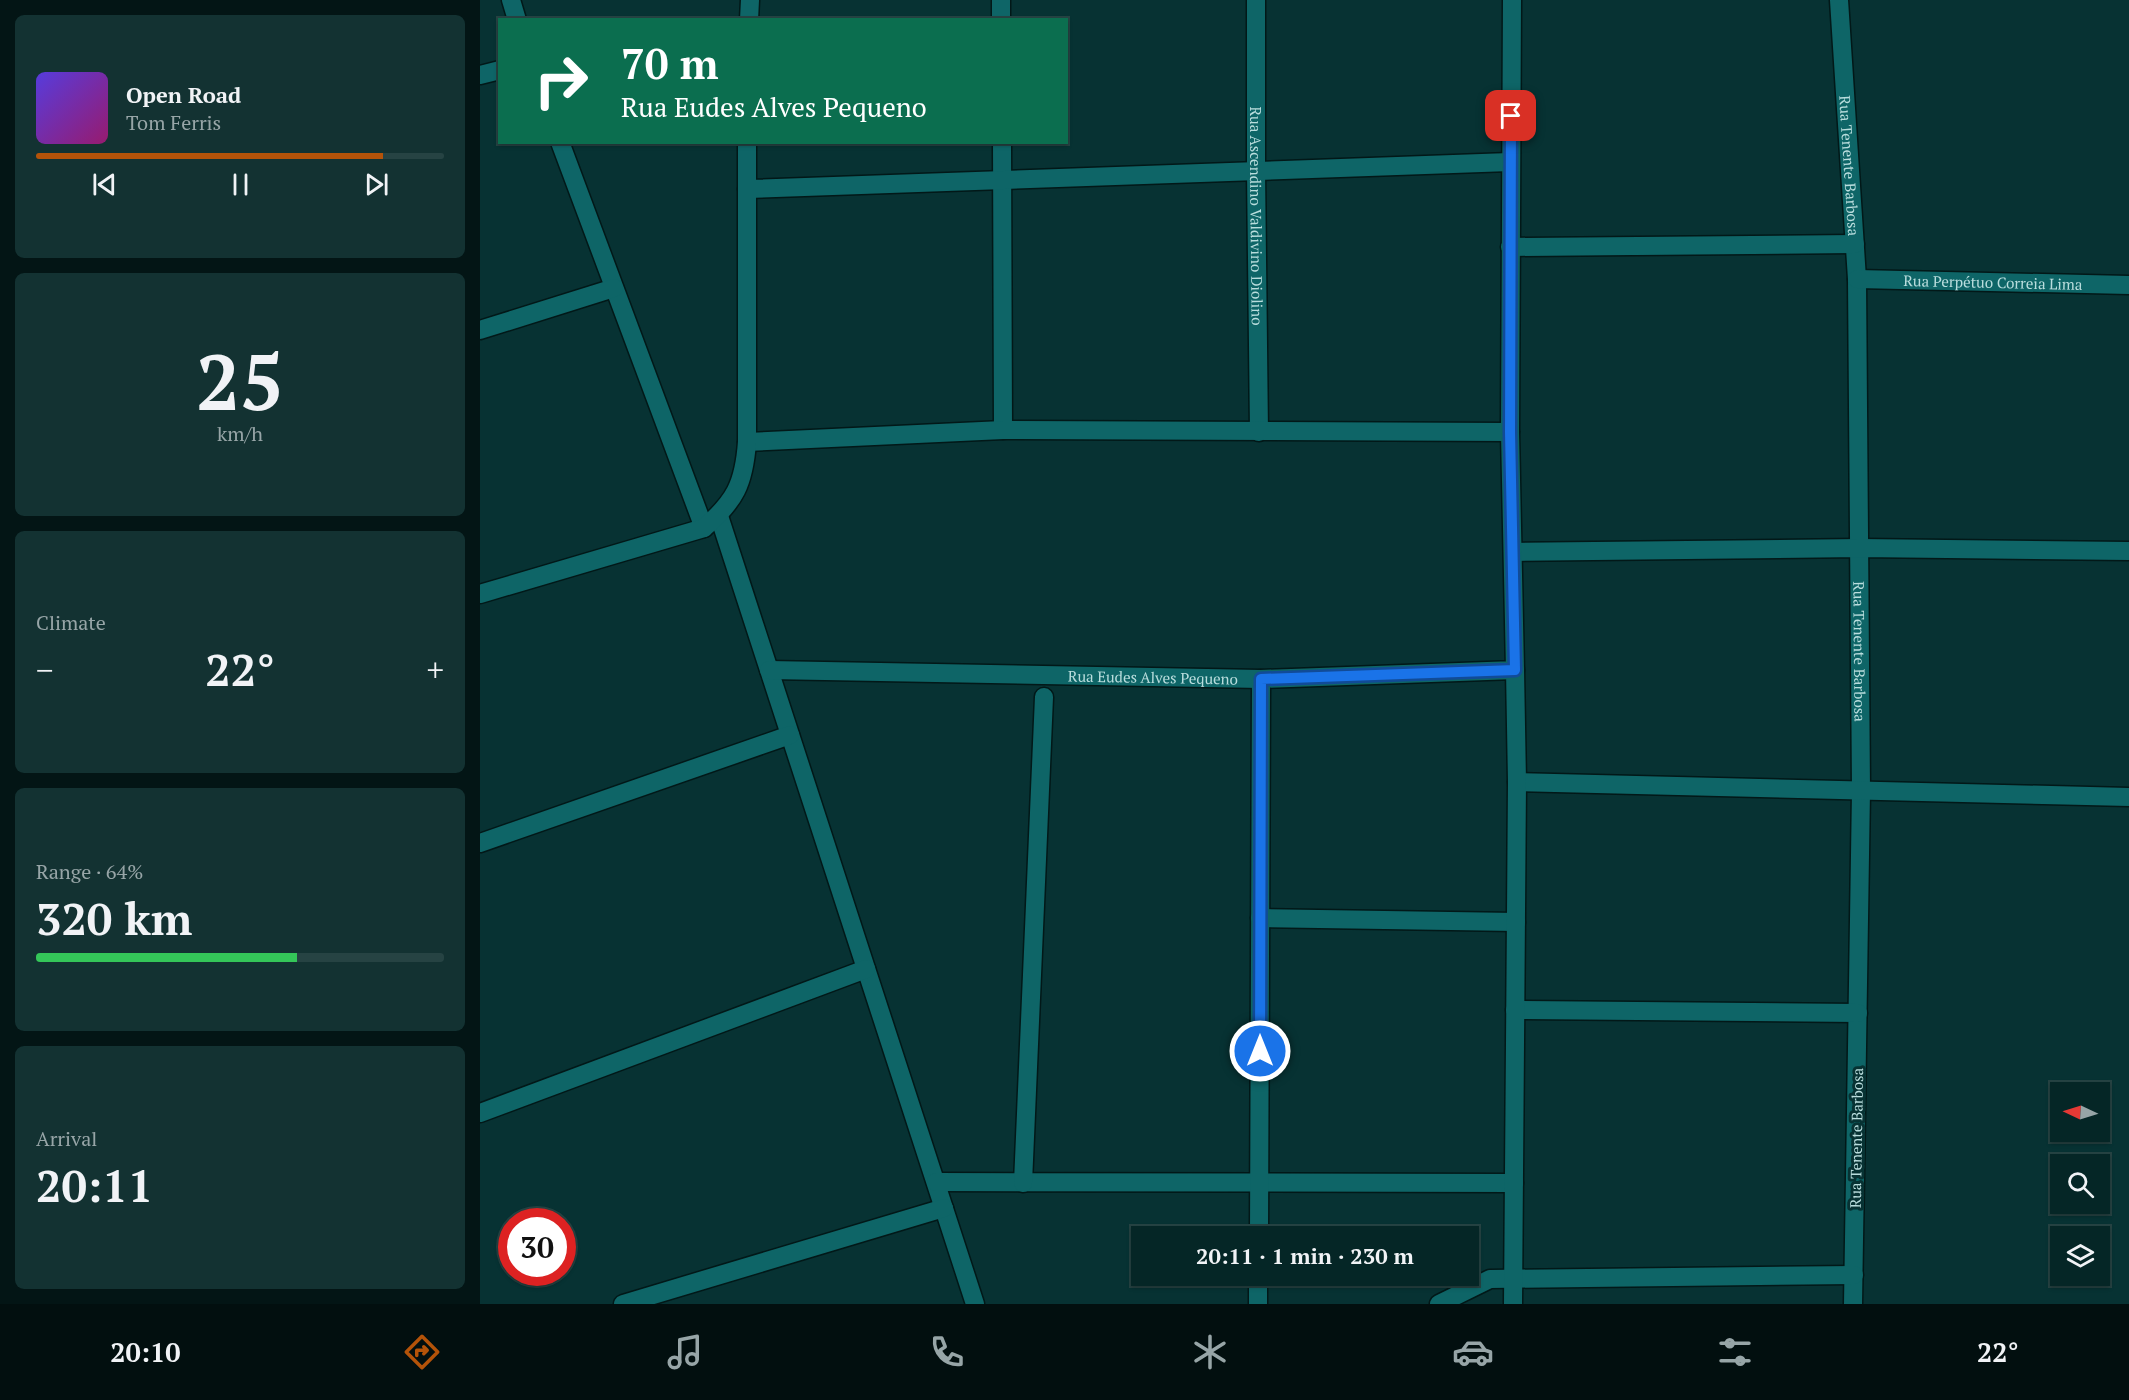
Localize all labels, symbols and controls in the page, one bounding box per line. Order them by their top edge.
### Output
text: 70 m [621,35,719,91]
icon: right [522,42,600,120]
text: Open Road [126,80,241,109]
text: Rua Eudes Alves Pequeno [621,89,927,125]
pin [1485,90,1536,141]
street label: Rua Tenente Barbosa [1835,95,1864,237]
icon: arrive [1494,99,1527,132]
street label: Rua Ascendino Valdivino Diolino [1246,106,1268,326]
text: Tom Ferris [126,109,221,136]
icon: previous [88,168,121,201]
icon: pause [224,168,257,201]
icon: next [360,168,393,201]
street label: Rua Perpétuo Correia Lima [1903,270,2083,294]
text: 25 [196,329,284,432]
text: km/h [217,420,263,447]
street label: Rua Tenente Barbosa [1849,581,1870,722]
text: Climate [36,609,106,636]
text: 22° [205,639,275,699]
text: − [36,648,54,691]
text: + [426,648,444,691]
street label: Rua Eudes Alves Pequeno [1068,665,1238,689]
text: Range · 64% [36,858,143,885]
text: 320 km [36,888,192,948]
position arrow [1228,1019,1292,1083]
street label: Rua Tenente Barbosa [1845,1067,1867,1208]
north arrow [2050,1082,2110,1142]
map controls [2050,1082,2110,1286]
text: Arrival [36,1125,97,1152]
button: search [2050,1154,2110,1214]
text: 20:11 [36,1155,153,1215]
speed limit sign: 30 [498,1208,576,1286]
button: layers [2050,1226,2110,1286]
text: 20:11 · 1 min · 230 m [1196,1241,1414,1270]
icon: directions [401,1331,443,1373]
icon: music [664,1331,706,1373]
icon: phone [926,1331,968,1373]
icon: climate [1189,1331,1231,1373]
icon: car [1452,1331,1494,1373]
icon: filters [1714,1331,1756,1373]
text: 20:10 [110,1334,181,1370]
text: 22° [1977,1334,2019,1370]

